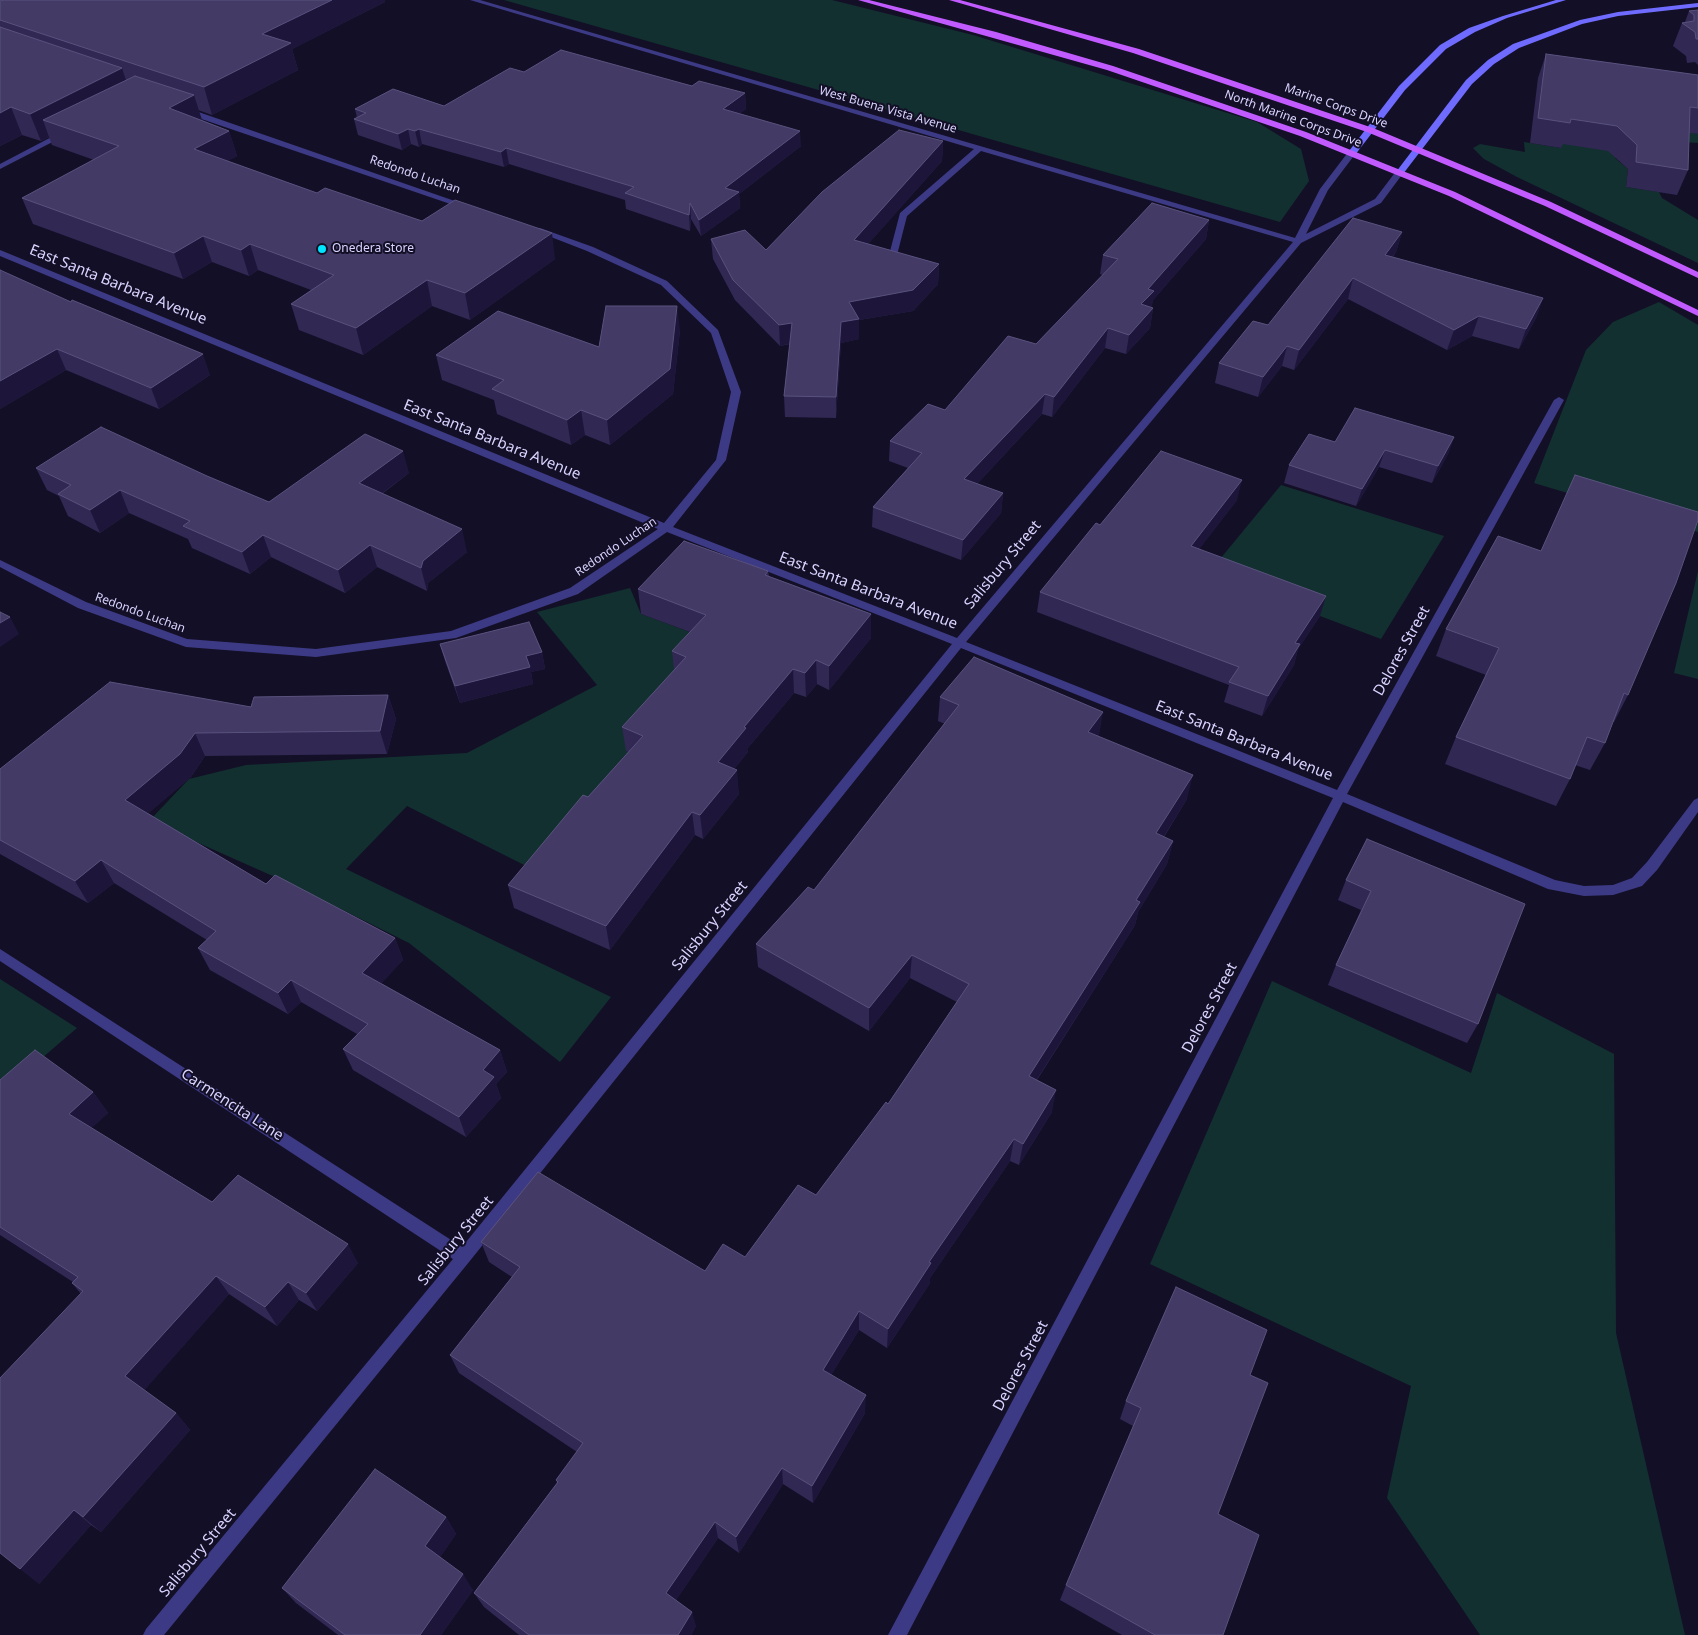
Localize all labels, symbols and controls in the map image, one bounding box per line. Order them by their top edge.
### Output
street label: Marine Corps Drive [1282,81,1390,131]
street label: West Buena Vista Avenue [818,83,958,137]
street label: North Marine Corps Drive [1222,87,1364,151]
street label: Redondo Luchan [368,153,462,197]
street label: East Santa Barbara Avenue [27,241,209,329]
place label: Onedera Store [332,242,414,256]
marker: Onedera Store [316,243,328,255]
street label: East Santa Barbara Avenue [401,396,583,484]
street label: Redondo Luchan [573,514,659,580]
street label: Salisbury Street [961,517,1045,613]
street label: East Santa Barbara Avenue [776,549,960,633]
street label: Redondo Luchan [93,590,187,636]
street label: Delores Street [1370,603,1434,699]
street label: East Santa Barbara Avenue [1153,697,1335,785]
street label: Salisbury Street [668,878,752,974]
street label: Delores Street [1179,960,1241,1056]
street label: Carmencita Lane [177,1065,287,1145]
street label: Salisbury Street [414,1193,498,1289]
street label: Delores Street [990,1318,1052,1414]
street label: Salisbury Street [156,1505,240,1601]

